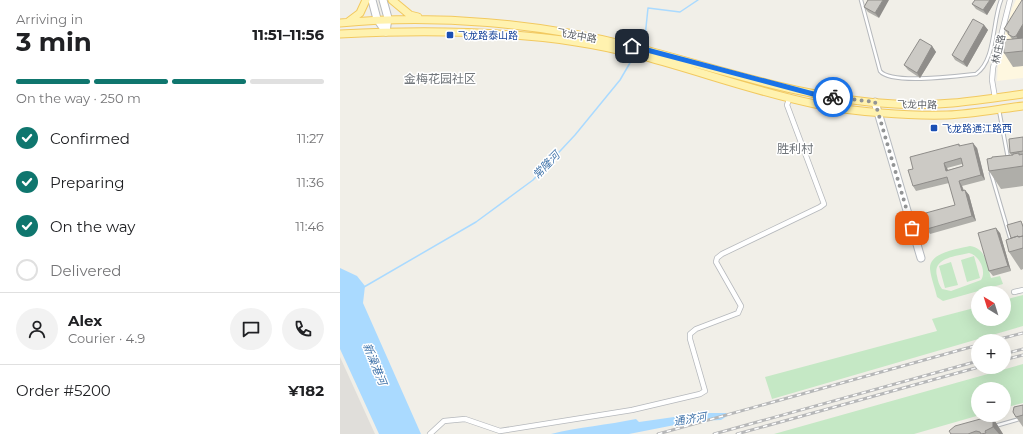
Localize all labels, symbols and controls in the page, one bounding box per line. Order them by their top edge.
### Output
text: Arriving in [16,11,83,27]
text: 11:51–11:56 [252,25,324,44]
text: 3 min [16,26,92,58]
street label: 飞龙中路 [556,26,598,45]
place label: 飞龙路泰山路 [458,29,518,42]
pin [615,29,649,63]
marker: 飞龙路泰山路 [445,30,455,40]
street label: 林庄路 [989,33,1008,65]
icon: home [621,35,643,57]
district label: 金梅花园社区 [404,71,476,86]
courier [813,77,853,117]
icon: bike [822,86,844,108]
text: On the way · 250 m [16,90,141,106]
street label: 飞龙中路 [897,98,937,111]
place label: 飞龙路通江路西 [942,122,1012,135]
marker: 飞龙路通江路西 [929,123,939,133]
icon: check [16,127,38,149]
text: Confirmed [50,129,130,148]
text: 11:27 [297,130,324,146]
district label: 胜利村 [777,141,814,156]
water label: 常隆河 [530,147,564,182]
icon: check [16,171,38,193]
text: Preparing [50,173,125,192]
text: 11:36 [297,174,324,190]
pin [895,211,929,245]
icon: check [16,215,38,237]
text: On the way [50,217,135,236]
icon: bag [901,217,923,239]
text: 11:46 [295,218,324,234]
text: Delivered [50,261,122,280]
north arrow [971,286,1011,326]
map controls [971,286,1011,422]
button: person [16,308,58,350]
button: chat [230,308,272,350]
button: phone [282,308,324,350]
text: Alex [68,311,102,330]
text: Courier · 4.9 [68,330,145,346]
button: + [971,334,1011,374]
water label: 新澡港河 [360,341,390,389]
text: Order #5200 [16,381,111,400]
text: ¥182 [288,381,324,400]
button: − [971,382,1011,422]
water label: 通济河 [673,409,709,428]

